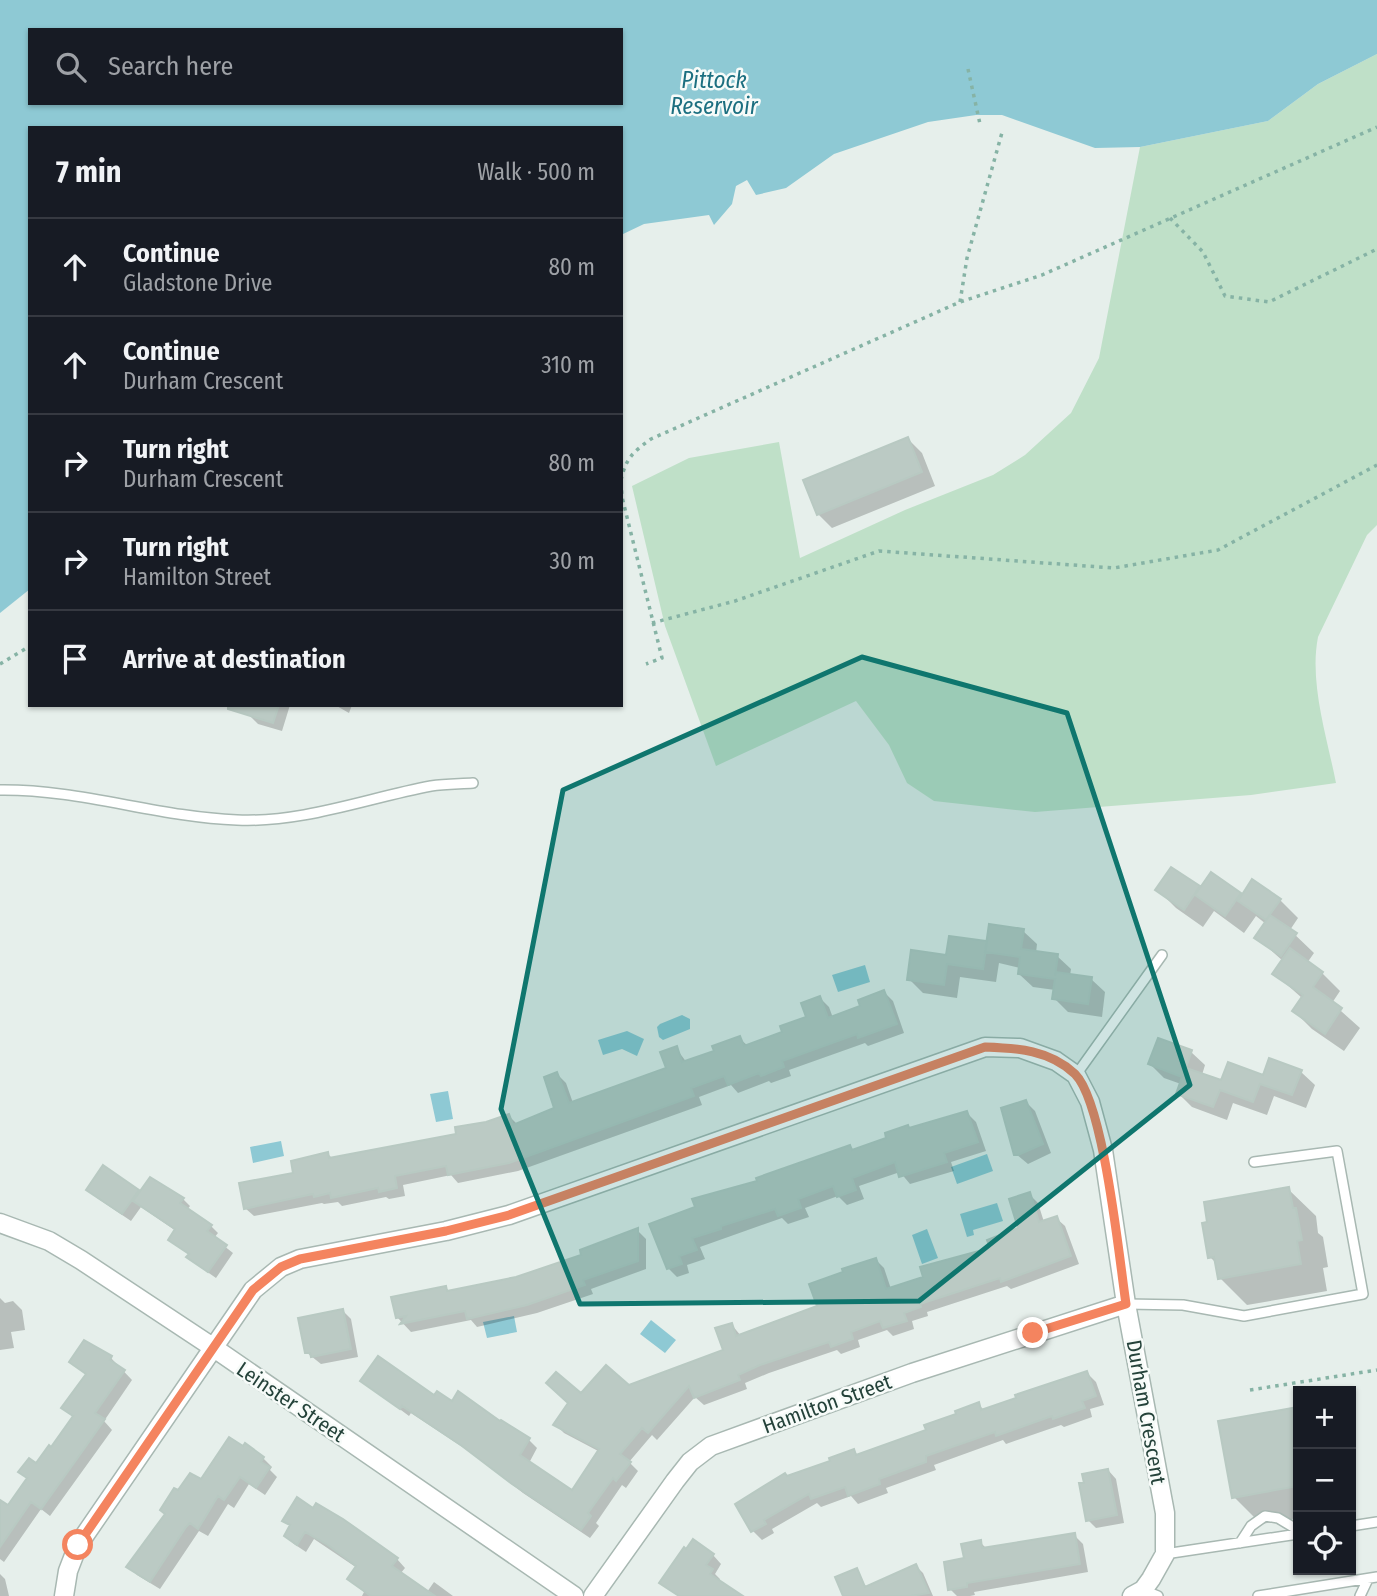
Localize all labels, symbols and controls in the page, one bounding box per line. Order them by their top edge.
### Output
search box [28,28,623,105]
icon: search [52,48,90,86]
text: Search here [108,51,233,82]
water label: Pittock Reservoir [670,66,759,120]
text: 7 min [56,154,121,190]
text: Walk · 500 m [477,158,595,186]
text: Continue [123,238,220,269]
icon: ahead [56,248,94,286]
text: 80 m [548,253,595,281]
text: Gladstone Drive [123,269,272,297]
text: Continue [123,336,220,367]
icon: ahead [56,346,94,384]
text: 310 m [541,351,595,379]
text: Durham Crescent [123,367,283,395]
text: Turn right [123,434,229,465]
icon: right [56,444,94,482]
text: 80 m [548,449,595,477]
text: Durham Crescent [123,465,283,493]
text: Turn right [123,532,229,563]
icon: right [56,542,94,580]
text: 30 m [550,547,595,575]
text: Hamilton Street [123,563,271,591]
icon: arrive [56,640,94,678]
text: Arrive at destination [123,644,346,675]
route end [1017,1317,1048,1348]
street label: Durham Crescent [1120,1338,1172,1486]
street label: Leinster Street [232,1356,350,1448]
street label: Hamilton Street [759,1369,895,1439]
map controls [1293,1386,1356,1575]
button: + [1293,1386,1356,1449]
button: − [1293,1449,1356,1512]
button: locate [1293,1512,1356,1575]
route start [62,1529,93,1560]

